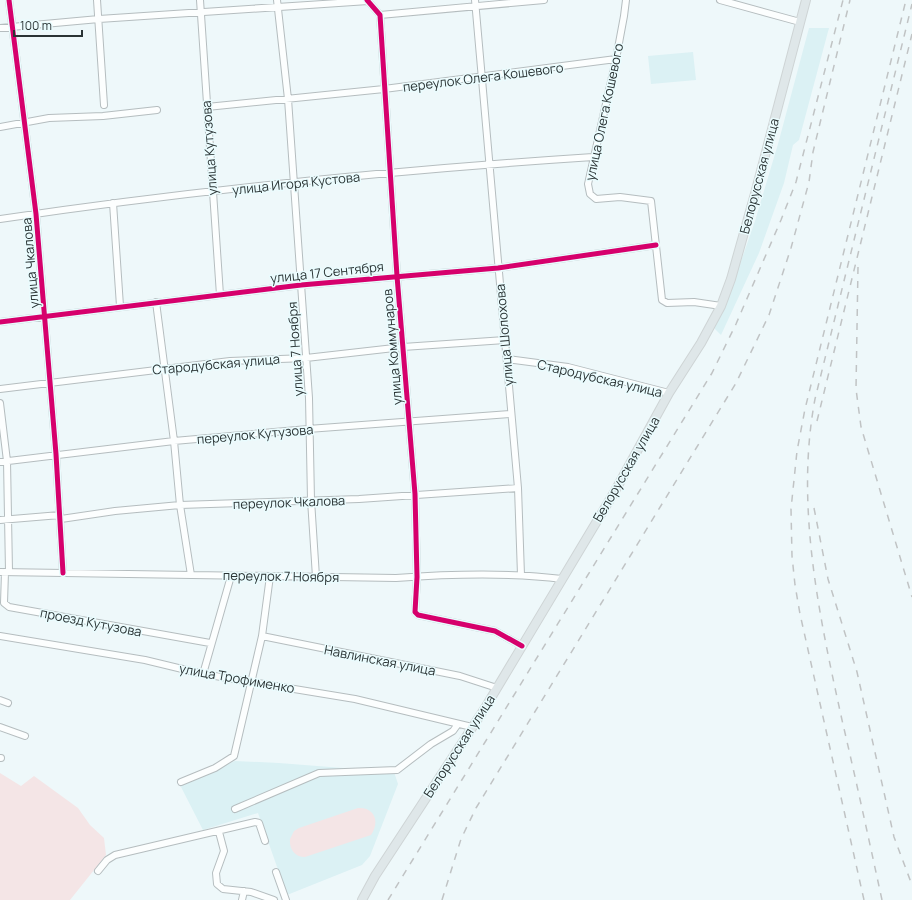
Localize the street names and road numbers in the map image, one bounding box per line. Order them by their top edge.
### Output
street label: улица Олега Кошевого [581,41,627,182]
street label: переулок Олега Кошевого [402,58,565,96]
street label: улица Кутузова [197,100,221,196]
street label: Белорусская улица [735,116,783,236]
street label: улица Игоря Кустова [231,167,361,199]
street label: улица Чкалова [17,217,43,309]
street label: улица 17 Сентября [269,257,385,287]
street label: улица Шолохова [491,283,517,387]
street label: улица Коммунаров [378,288,406,406]
street label: улица 7 Ноября [283,301,307,397]
street label: Стародубская улица [152,349,280,379]
street label: Стародубская улица [536,355,664,401]
street label: Белорусская улица [588,413,664,525]
street label: переулок Кутузова [196,420,314,448]
street label: переулок Чкалова [233,491,345,513]
street label: переулок 7 Ноября [223,566,339,586]
street label: проезд Кутузова [39,603,143,641]
street label: Навлинская улица [323,640,437,680]
street label: улица Трофименко [178,659,296,697]
street label: Белорусская улица [419,691,499,801]

